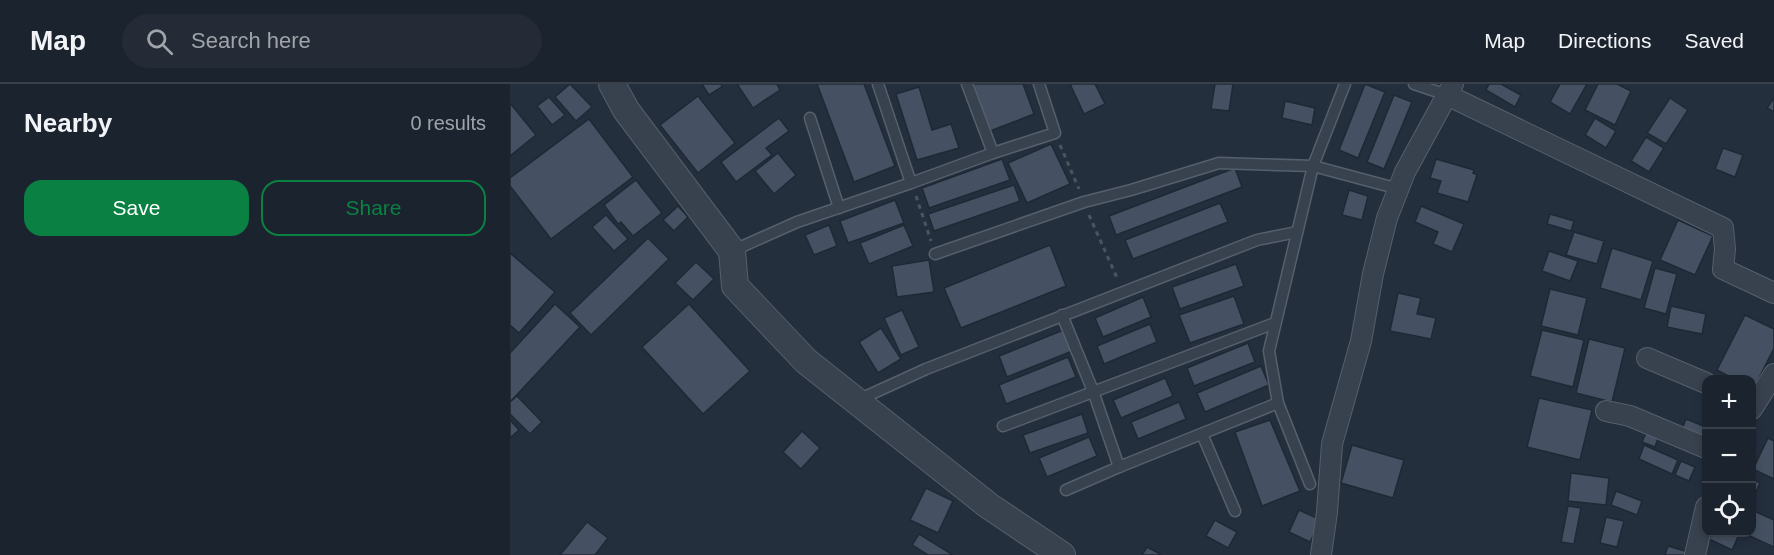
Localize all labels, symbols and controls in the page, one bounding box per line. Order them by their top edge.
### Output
search box [122,14,542,68]
text: Map [30,25,86,56]
icon: search [143,25,176,58]
text: Search here [191,28,311,53]
text: Map [1484,29,1525,52]
text: Directions [1558,29,1651,52]
text: Saved [1684,29,1744,52]
text: Nearby [24,108,112,138]
text: 0 results [410,112,486,134]
button: Save [24,180,249,236]
button: Share [261,180,486,236]
map controls [1702,375,1756,537]
button: + [1702,375,1756,429]
button: − [1702,429,1756,483]
button: locate [1702,483,1756,537]

